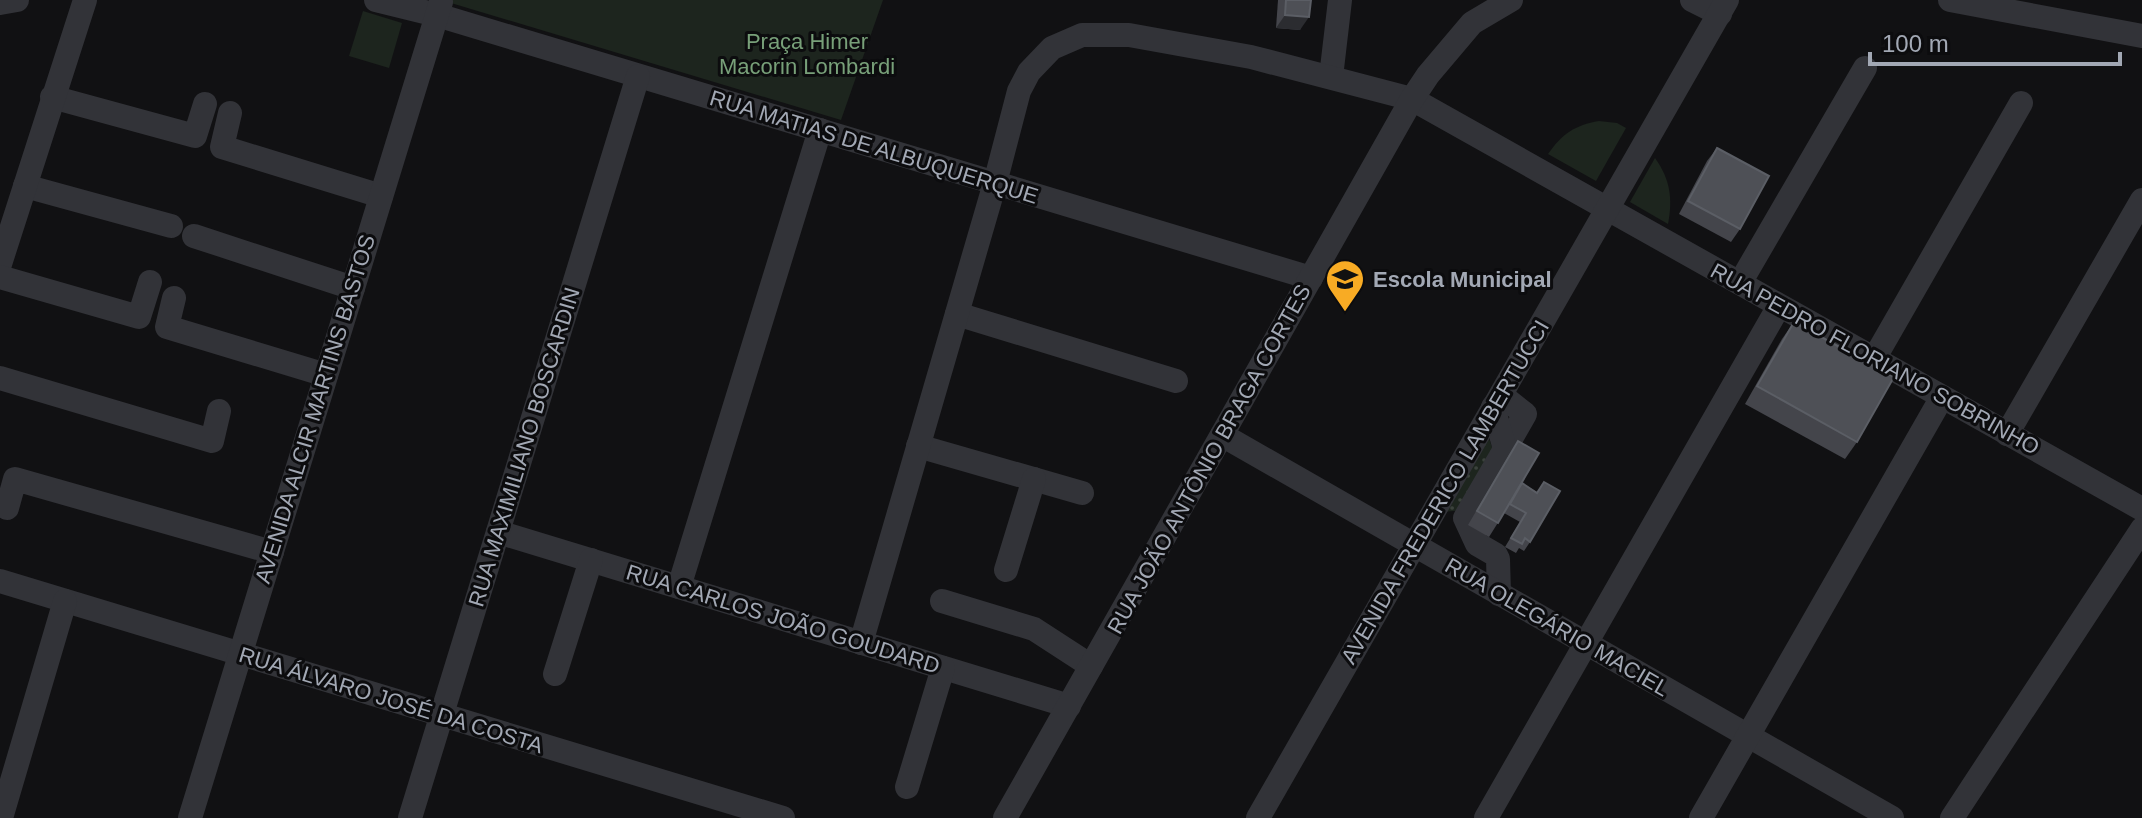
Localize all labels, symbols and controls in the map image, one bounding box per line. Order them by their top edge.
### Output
scale bar [1870,16,2120,66]
park label: Praça Himer Macorin Lombardi [719,29,895,79]
text: 100 m [1882,30,1949,57]
street label: RUA MATIAS DE ALBUQUERQUE [707,85,1041,209]
street label: AVENIDA ALCIR MARTINS BASTOS [250,232,380,586]
school or university icon: Escola Municipal [1324,258,1366,313]
street label: RUA PEDRO FLORIANO SOBRINHO [1706,258,2044,460]
place label: Escola Municipal [1373,267,1552,292]
street label: RUA JOÃO ANTÔNIO BRAGA CORTES [1102,280,1316,638]
street label: RUA MAXIMILIANO BOSCARDIN [463,284,585,610]
street label: AVENIDA FREDERICO LAMBERTUCCI [1336,316,1554,668]
street label: RUA OLEGÁRIO MACIEL [1441,553,1673,701]
street label: RUA CARLOS JOÃO GOUDARD [623,559,943,679]
street label: RUA ÁLVARO JOSÉ DA COSTA [236,642,546,758]

